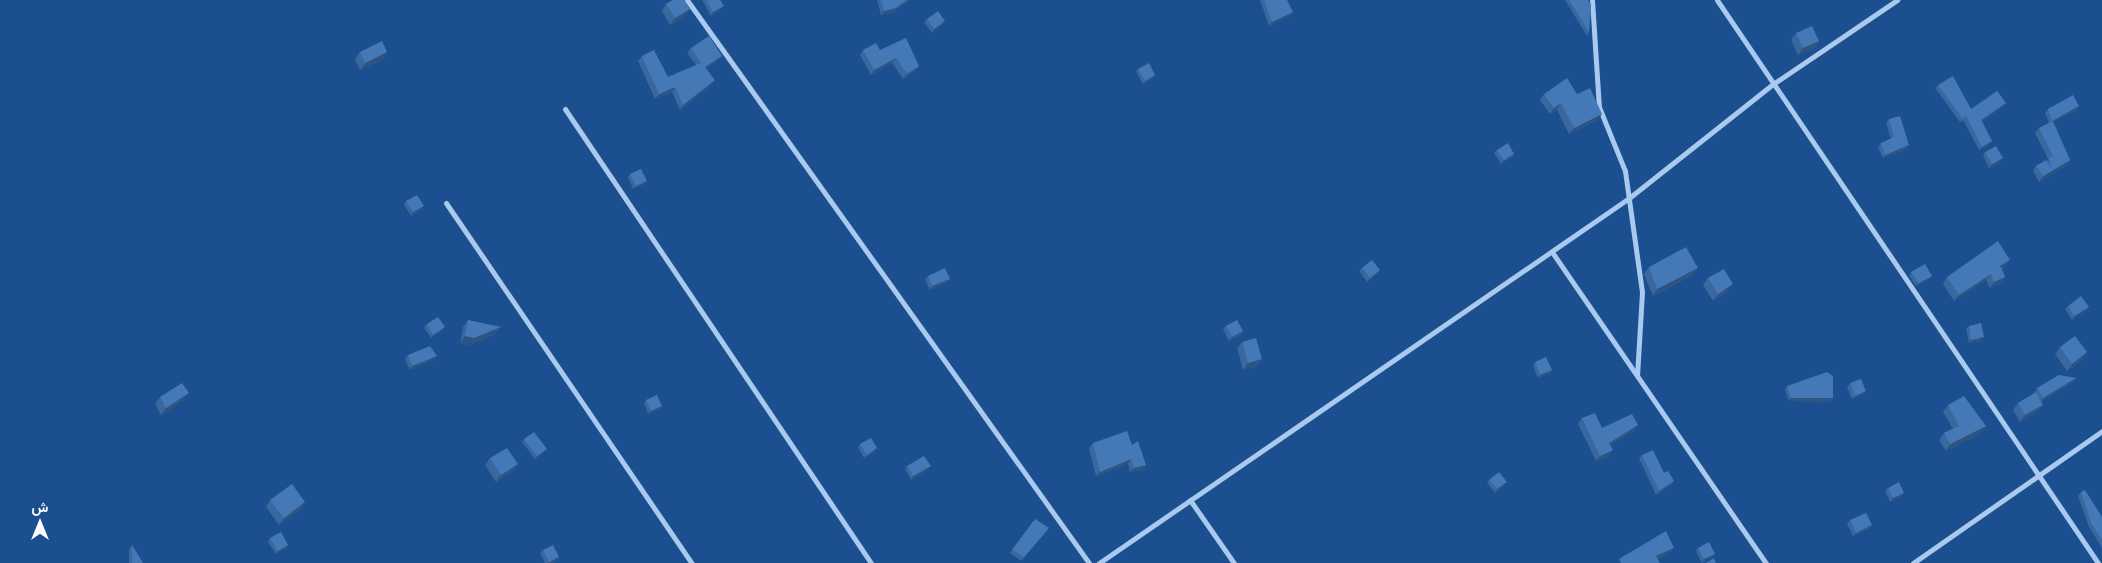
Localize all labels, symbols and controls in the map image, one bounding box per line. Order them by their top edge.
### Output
north arrow [15,498,65,548]
text: ش [32,499,48,516]

